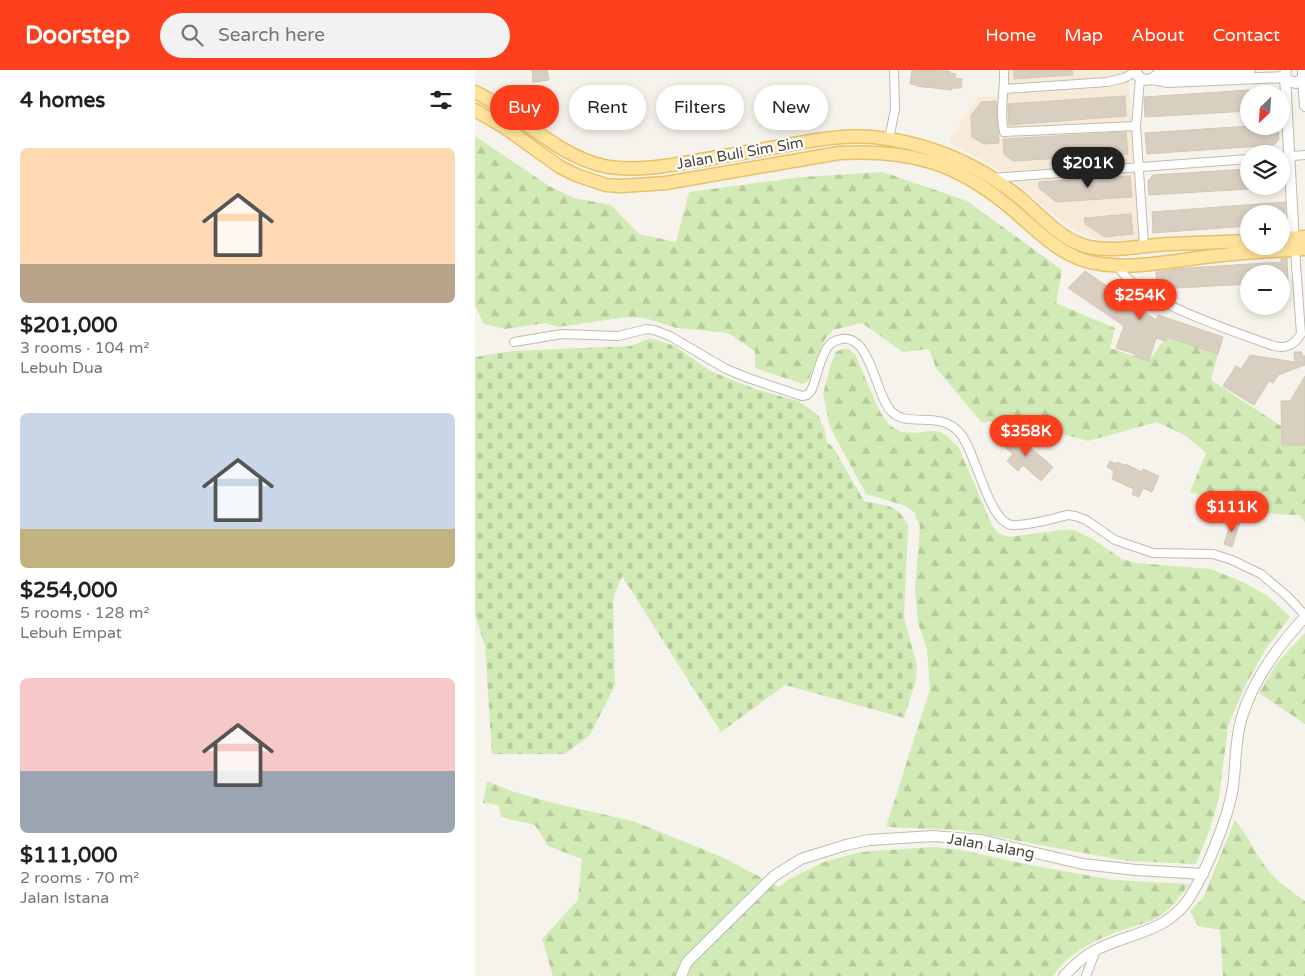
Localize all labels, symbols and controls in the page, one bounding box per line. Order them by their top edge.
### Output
search box [160,13,510,58]
text: Doorstep [25,21,130,50]
icon: search [178,21,206,49]
text: Search here [218,24,325,46]
text: Home [985,24,1036,46]
text: Map [1064,24,1103,46]
text: About [1131,24,1185,46]
text: Contact [1213,24,1280,46]
chip: Buy [490,85,559,130]
chip: Rent [569,85,646,130]
chip: Filters [656,85,744,130]
chip: New [754,85,828,130]
north arrow [1240,85,1290,135]
map controls [1240,85,1290,315]
icon: filters [427,86,455,114]
text: 4 homes [20,88,105,113]
street label: Jalan Buli Sim Sim [675,133,805,173]
button: layers [1240,145,1290,195]
pin: $201K [1053,146,1123,189]
text: $201K [1063,153,1113,173]
icon: home [193,180,283,270]
button: + [1240,205,1290,255]
button: − [1240,265,1290,315]
pin: $254K [1105,278,1175,321]
text: $254K [1115,285,1165,305]
text: $201,000 [20,313,118,338]
text: 3 rooms · 104 m² [20,338,149,358]
text: Lebuh Dua [20,358,103,378]
pin: $358K [991,414,1061,457]
text: $358K [1001,421,1051,441]
icon: home [193,445,283,535]
pin: $111K [1197,490,1267,533]
text: $111K [1207,497,1257,517]
text: $254,000 [20,578,118,603]
text: 5 rooms · 128 m² [20,603,149,623]
text: Lebuh Empat [20,623,122,643]
icon: home [193,710,283,800]
street label: Jalan Lalang [946,829,1036,863]
text: $111,000 [20,843,118,868]
text: 2 rooms · 70 m² [20,868,139,888]
text: Jalan Istana [20,888,109,908]

